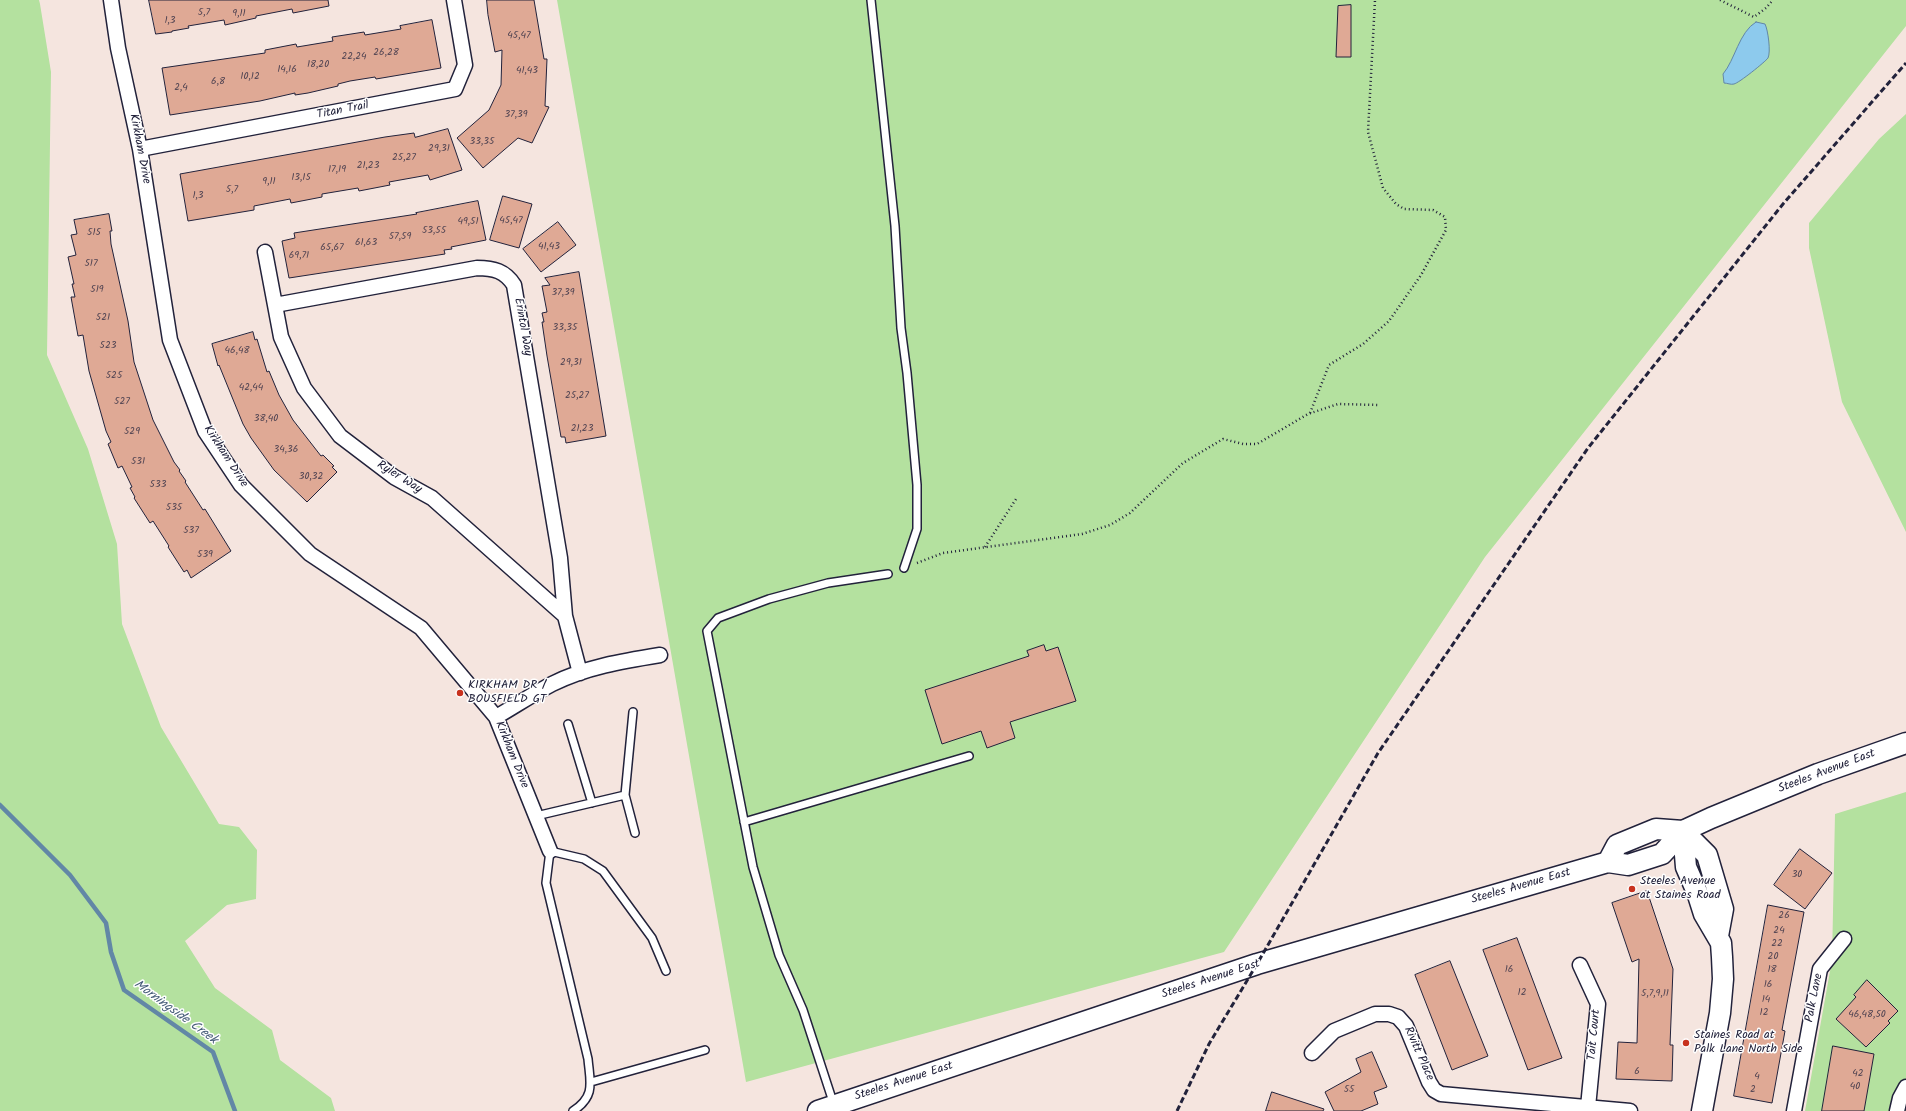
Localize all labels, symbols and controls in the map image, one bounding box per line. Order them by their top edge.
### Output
house number: 5,7 [198,7,210,19]
house number: 9,11 [232,8,246,20]
house number: 1,3 [164,15,176,27]
house number: 45,47 [507,30,531,42]
house number: 26,28 [373,47,399,59]
house number: 22,24 [341,51,367,63]
house number: 18,20 [307,59,329,71]
house number: 14,16 [277,64,297,76]
house number: 41,43 [516,65,538,77]
house number: 10,12 [240,71,260,83]
house number: 6,8 [211,76,225,88]
house number: 2,4 [174,82,188,94]
street label: Titan Trail [316,99,370,123]
house number: 37,39 [504,109,528,121]
street label: Kirkham Drive [125,113,153,185]
house number: 33,35 [470,136,494,148]
house number: 29,31 [428,143,450,155]
house number: 25,27 [392,152,416,164]
house number: 21,23 [357,160,379,172]
house number: 17,19 [328,164,346,176]
house number: 13,15 [291,172,311,184]
house number: 9,11 [262,176,276,188]
house number: 5,7 [226,184,238,196]
house number: 1,3 [192,190,204,202]
house number: 45,47 [499,215,523,227]
house number: 49,51 [457,216,479,228]
house number: 53,55 [422,225,446,237]
house number: 515 [87,227,101,239]
house number: 57,59 [389,231,411,243]
house number: 61,63 [355,237,377,249]
house number: 41,43 [538,241,560,253]
house number: 65,67 [320,242,344,254]
house number: 69,71 [289,250,309,262]
house number: 517 [84,258,98,270]
house number: 519 [90,284,104,296]
house number: 37,39 [551,287,575,299]
street label: Erintol Way [510,297,534,357]
house number: 521 [96,312,110,324]
house number: 33,35 [553,322,577,334]
house number: 523 [100,340,116,352]
house number: 46,48 [225,345,249,357]
house number: 29,31 [560,357,582,369]
house number: 525 [106,370,122,382]
house number: 42,44 [239,382,263,394]
house number: 25,27 [565,390,589,402]
house number: 527 [114,396,130,408]
house number: 38,40 [254,413,278,425]
street label: Kirkham Drive [200,423,250,491]
house number: 21,23 [571,423,593,435]
house number: 529 [124,426,140,438]
house number: 34,36 [274,444,298,456]
house number: 531 [131,456,145,468]
street label: Ryler Way [374,459,424,497]
house number: 30,32 [299,471,323,483]
house number: 533 [150,479,166,491]
house number: 535 [166,502,182,514]
house number: 537 [183,525,199,537]
house number: 539 [197,549,213,561]
place label: KIRKHAM DR / BOUSFIELD GT [468,679,546,707]
marker: KIRKHAM DR / BOUSFIELD GT [455,688,465,698]
street label: Kirkham Drive [491,719,531,791]
street label: Steeles Avenue East [1777,747,1877,797]
street label: Steeles Avenue East [1470,866,1572,908]
house number: 30 [1792,869,1802,881]
place label: Steeles Avenue at Staines Road [1640,875,1720,903]
marker: Steeles Avenue at Staines Road [1627,884,1637,894]
house number: 26 [1778,910,1790,922]
house number: 24 [1773,925,1785,937]
house number: 22 [1771,938,1783,950]
house number: 20 [1768,951,1778,963]
street label: Steeles Avenue East [1160,957,1262,1003]
house number: 16 [1505,964,1513,976]
house number: 18 [1767,964,1777,976]
street label: Palk Lane [1803,972,1827,1024]
water label: Morningside Creek [130,977,220,1049]
house number: 16 [1764,979,1772,991]
house number: 12 [1518,987,1526,999]
house number: 5,7,9,11 [1641,988,1669,1000]
house number: 14 [1762,994,1770,1006]
house number: 12 [1760,1007,1768,1019]
street label: Tait Court [1586,1009,1604,1061]
house number: 46,48,50 [1848,1009,1886,1021]
street label: Rivitt Place [1400,1025,1436,1083]
place label: Staines Road at Palk Lane North Side [1694,1029,1802,1057]
marker: Staines Road at Palk Lane North Side [1681,1038,1691,1048]
street label: Steeles Avenue East [853,1059,955,1105]
house number: 6 [1634,1066,1640,1078]
house number: 42 [1852,1068,1864,1080]
house number: 4 [1754,1071,1760,1083]
house number: 40 [1850,1081,1860,1093]
house number: 55 [1344,1084,1354,1096]
house number: 2 [1750,1084,1756,1096]

